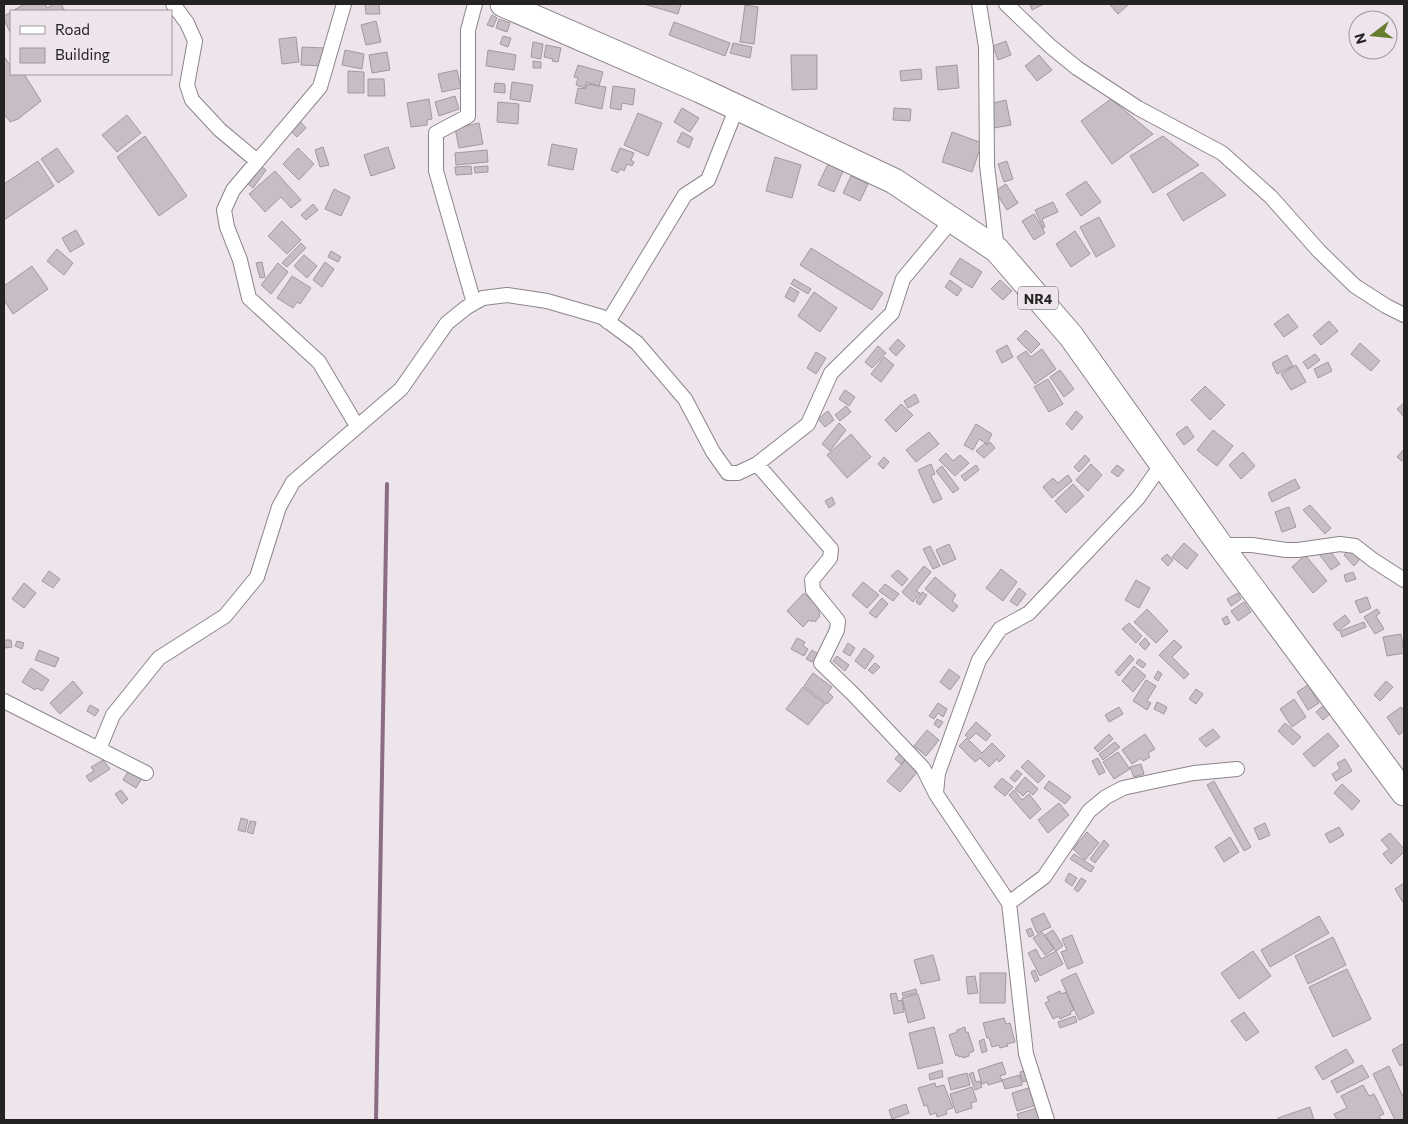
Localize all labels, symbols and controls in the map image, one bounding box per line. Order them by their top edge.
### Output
legend [10,10,172,75]
north arrow [1348,10,1398,60]
text: Road [55,20,90,38]
text: N [1350,31,1370,46]
text: Building [55,45,110,63]
road number: NR4 [1018,286,1058,310]

